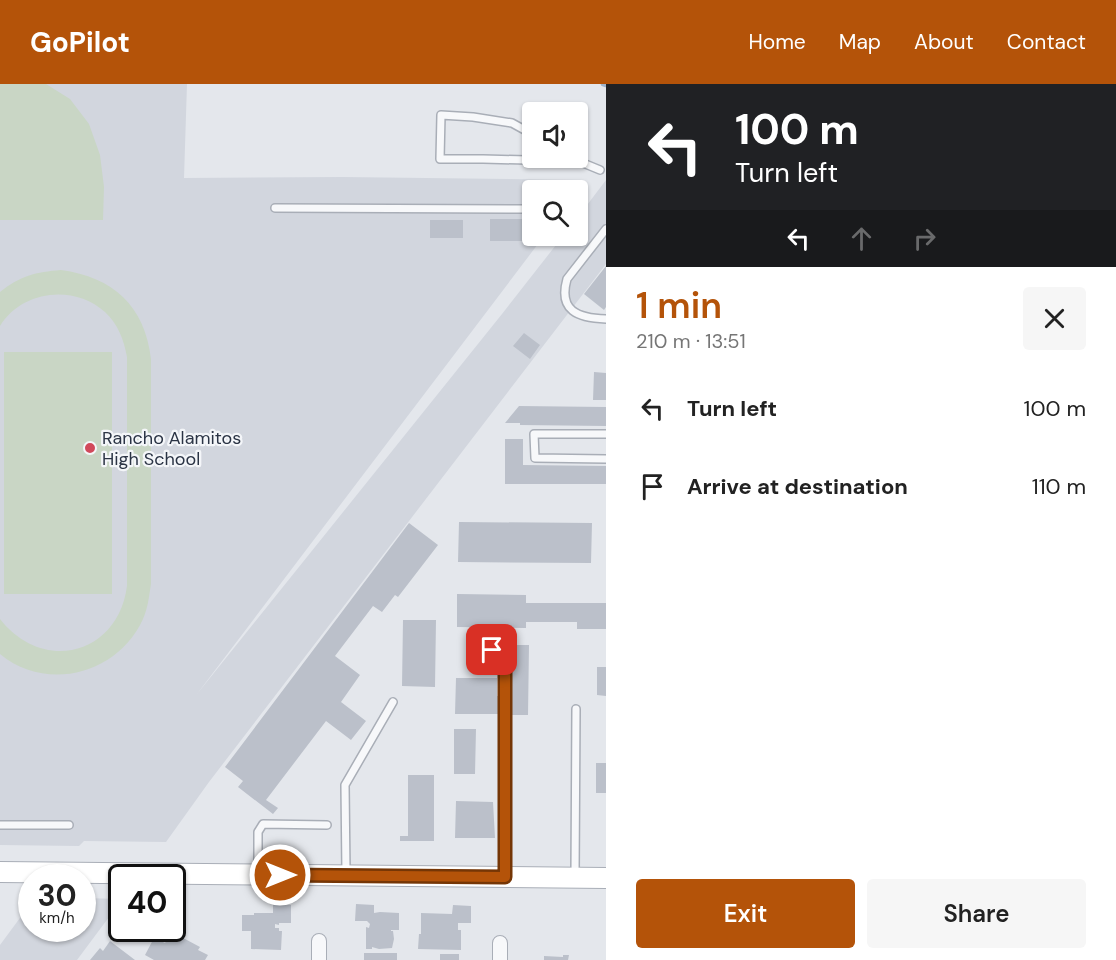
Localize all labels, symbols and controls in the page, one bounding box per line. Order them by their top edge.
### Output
text: GoPilot [30,24,130,61]
text: Home [748,28,806,56]
text: Map [839,28,881,56]
text: About [914,28,974,56]
text: Contact [1007,28,1086,56]
map controls [522,102,588,246]
button: sound [522,102,588,168]
text: 100 m [735,102,859,157]
icon: left [636,108,714,186]
text: Turn left [735,155,838,190]
button: search [522,180,588,246]
icon: left [782,222,815,255]
icon: ahead [845,222,878,255]
icon: right [908,222,941,255]
text: 1 min [636,282,722,329]
button: close [1023,287,1086,350]
text: 210 m · 13:51 [636,328,746,354]
icon: left [636,392,669,425]
text: Turn left [687,394,777,423]
text: 100 m [1024,394,1086,423]
place label: Rancho Alamitos High School [102,426,241,471]
marker: Rancho Alamitos High School [83,441,97,455]
icon: arrive [636,470,669,503]
text: Arrive at destination [687,472,908,501]
text: 110 m [1032,472,1086,501]
pin [466,624,517,675]
icon: arrive [475,633,508,666]
position arrow [248,843,312,907]
speed limit sign: 40 [108,864,186,942]
text: 30 [37,876,77,915]
button: Exit [636,879,855,948]
button: Share [867,879,1086,948]
text: km/h [39,908,75,928]

